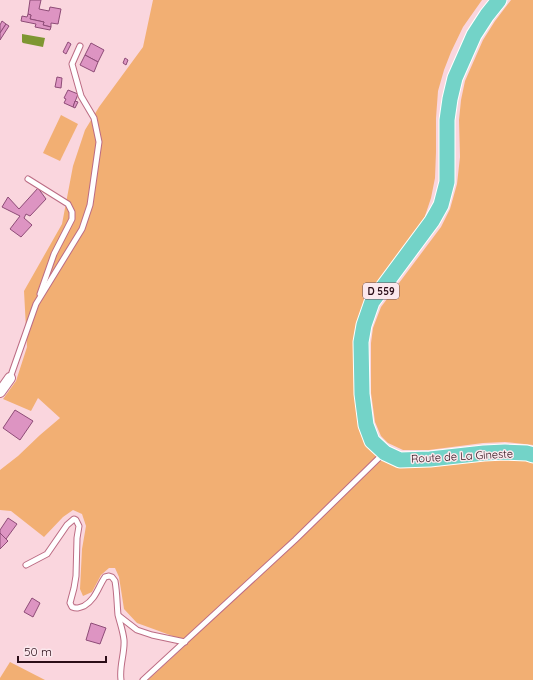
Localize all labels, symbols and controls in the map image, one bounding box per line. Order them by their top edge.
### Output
road number: D 559 [363,283,399,299]
street label: Route de La Gineste [411,446,513,466]
scale bar [18,638,106,664]
text: 50 m [24,644,52,659]

